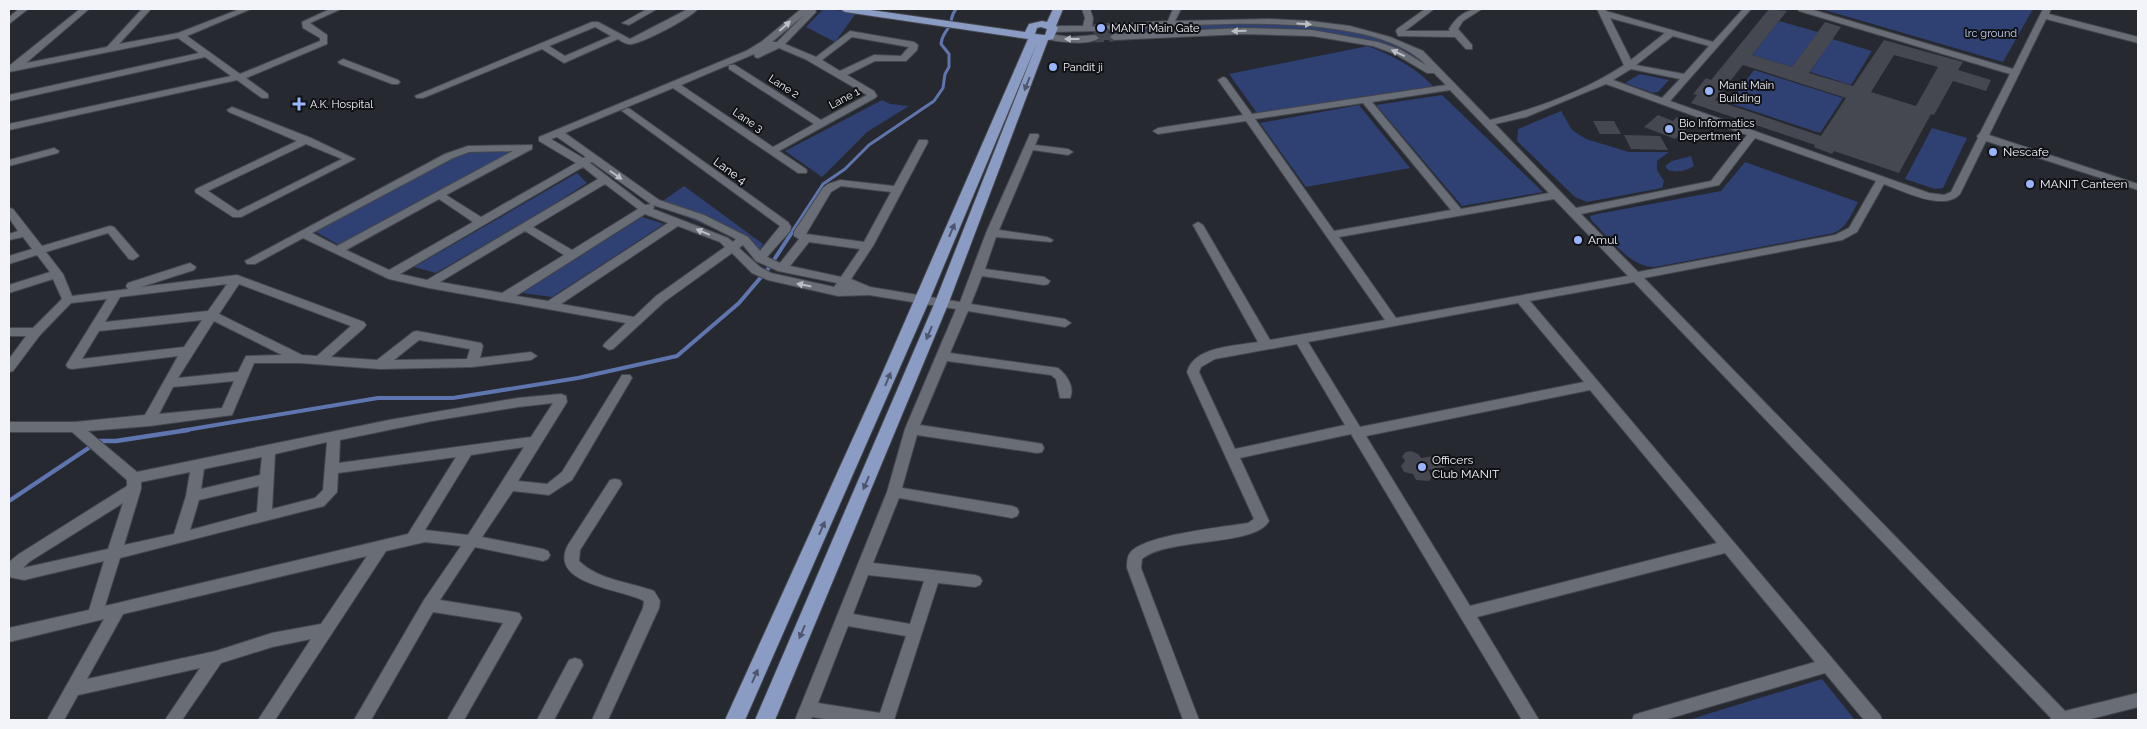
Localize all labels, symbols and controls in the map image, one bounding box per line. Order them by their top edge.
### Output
one-way arrow [778,20,790,32]
one-way arrow [1296,20,1312,28]
marker: MANIT Main Gate [1095,22,1107,34]
place label: MANIT Main Gate [1111,22,1200,35]
park label: lrc ground [1965,27,2017,40]
one-way arrow [1231,28,1247,36]
one-way arrow [1064,35,1080,43]
one-way arrow [1391,49,1405,57]
marker: Pandit ji [1047,61,1059,73]
place label: Pandit ji [1063,61,1103,74]
street label: Lane 2 [766,72,802,101]
one-way arrow [1023,77,1031,92]
place label: Manit Main Building [1719,79,1774,105]
street label: Lane 1 [827,85,862,112]
marker: Manit Main Building [1703,85,1715,97]
marker: A.K. Hospital [292,97,306,111]
place label: A.K. Hospital [310,98,373,111]
street label: Lane 3 [730,106,766,135]
place label: Bio Informatics Depertment [1679,117,1755,143]
marker: Bio Informatics Depertment [1663,123,1675,135]
place label: Nescafe [2003,145,2049,159]
marker: Nescafe [1987,146,1999,158]
street label: Lane 4 [711,155,750,188]
one-way arrow [609,170,623,180]
place label: MANIT Canteen [2040,177,2128,191]
marker: MANIT Canteen [2024,178,2036,190]
one-way arrow [949,223,957,237]
one-way arrow [696,227,710,235]
place label: Amul [1588,233,1618,247]
marker: Amul [1572,234,1584,246]
one-way arrow [796,281,811,289]
one-way arrow [925,326,933,340]
one-way arrow [885,372,893,386]
place label: Officers Club MANIT [1432,453,1500,481]
marker: Officers Club MANIT [1416,461,1428,473]
one-way arrow [861,476,869,490]
one-way arrow [819,521,827,535]
one-way arrow [798,625,806,639]
one-way arrow [751,669,759,683]

